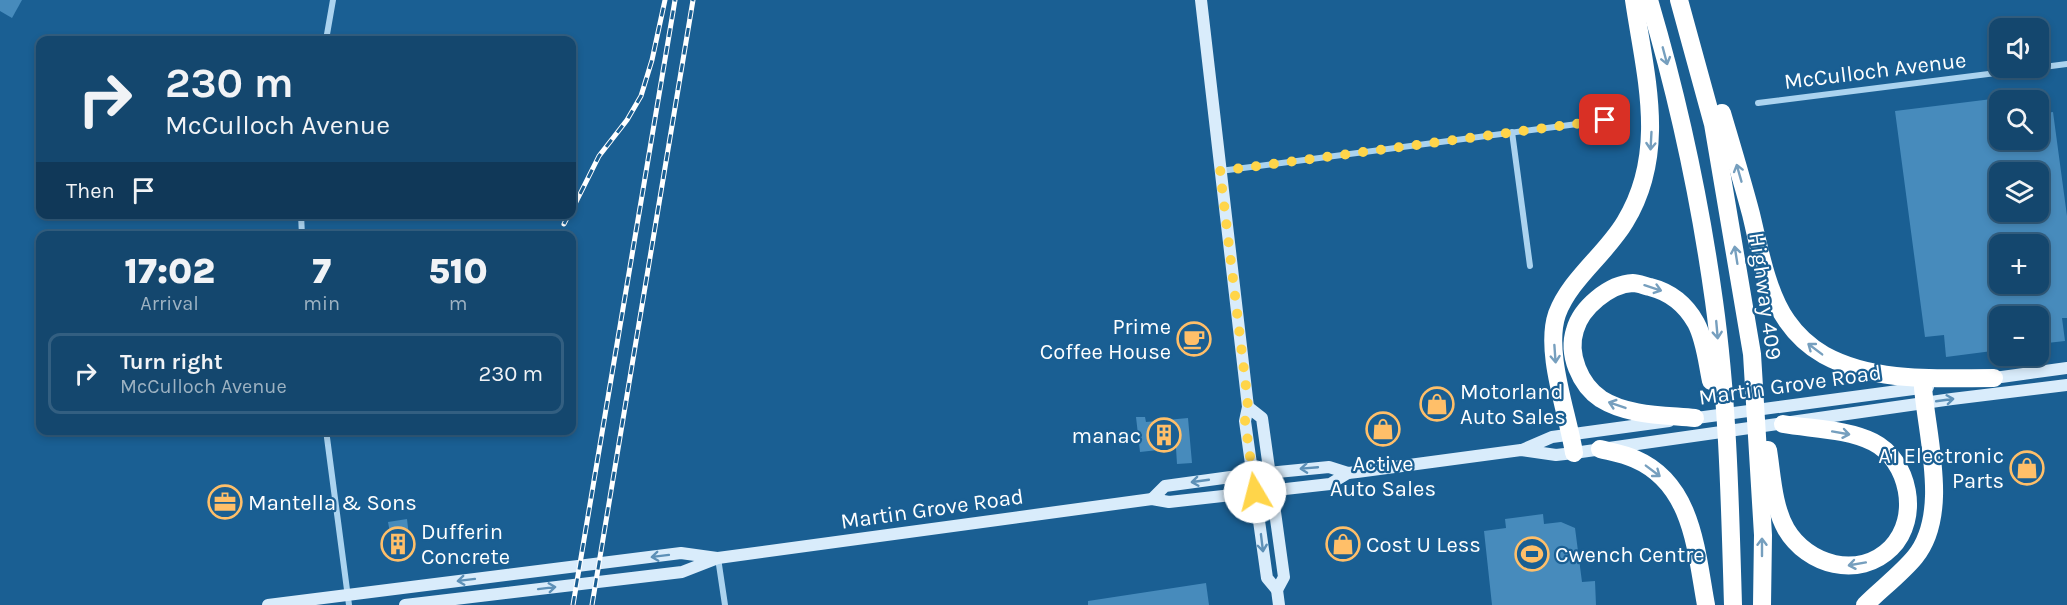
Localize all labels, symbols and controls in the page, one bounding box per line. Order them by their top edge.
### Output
map controls [1989,18,2049,366]
button: sound [1989,18,2049,78]
one-way arrow [1660,46,1671,65]
street label: McCulloch Avenue [1783,47,1968,95]
text: 230 m [165,58,294,108]
icon: right [66,60,144,138]
button: search [1989,90,2049,150]
pin [1579,94,1630,145]
icon: arrive [1588,103,1621,136]
text: McCulloch Avenue [165,109,390,141]
one-way arrow [1645,131,1656,151]
button: layers [1989,162,2049,222]
one-way arrow [1733,164,1744,183]
icon: arrive [127,174,160,207]
text: Then [66,178,115,204]
street label: Highway 409 [1743,231,1787,362]
button: + [1989,234,2049,294]
one-way arrow [1731,245,1742,265]
text: 17:02 [124,250,215,292]
text: 7 [312,250,331,292]
text: 510 [428,250,488,292]
one-way arrow [1643,283,1662,294]
text: Arrival [140,292,199,315]
text: min [303,292,340,315]
text: m [449,292,467,315]
button: − [1989,306,2049,366]
place label: Prime Coffee House [1040,314,1171,365]
one-way arrow [1712,320,1723,339]
cafe icon: Prime Coffee House [1176,321,1212,357]
one-way arrow [1807,342,1823,355]
one-way arrow [1550,344,1561,364]
text: Turn right [120,349,223,375]
icon: right [69,357,102,390]
street label: Martin Grove Road [1697,359,1883,411]
text: 230 m [478,361,543,387]
text: McCulloch Avenue [120,375,287,398]
place label: Motorland Auto Sales [1460,379,1566,430]
shop icon: Motorland Auto Sales [1419,386,1455,422]
one-way arrow [1935,395,1954,406]
one-way arrow [1608,399,1627,410]
shop icon: Active Auto Sales [1365,411,1401,447]
building icon: manac [1146,417,1182,453]
place label: manac [1072,423,1141,449]
one-way arrow [1831,428,1850,439]
place label: A1 Electronic Parts [1878,443,2004,494]
shop icon: A1 Electronic Parts [2009,450,2045,486]
place label: Active Auto Sales [1330,451,1436,502]
position arrow [1223,460,1287,524]
one-way arrow [1300,463,1320,474]
one-way arrow [1645,464,1661,477]
one-way arrow [1190,476,1210,487]
street label: Martin Grove Road [839,483,1025,535]
office icon: Mantella & Sons [207,484,243,520]
place label: Mantella & Sons [248,490,417,516]
place label: Dufferin Concrete [421,519,510,570]
building icon: Dufferin Concrete [380,526,416,562]
shop icon: Cost U Less [1325,526,1361,562]
one-way arrow [1257,532,1268,552]
place label: Cost U Less [1366,532,1481,558]
sports icon: Cwench Centre [1514,536,1550,572]
one-way arrow [1757,537,1768,557]
place label: Cwench Centre [1555,542,1704,568]
one-way arrow [650,551,670,562]
one-way arrow [1848,558,1867,569]
one-way arrow [457,575,477,586]
one-way arrow [537,582,556,593]

